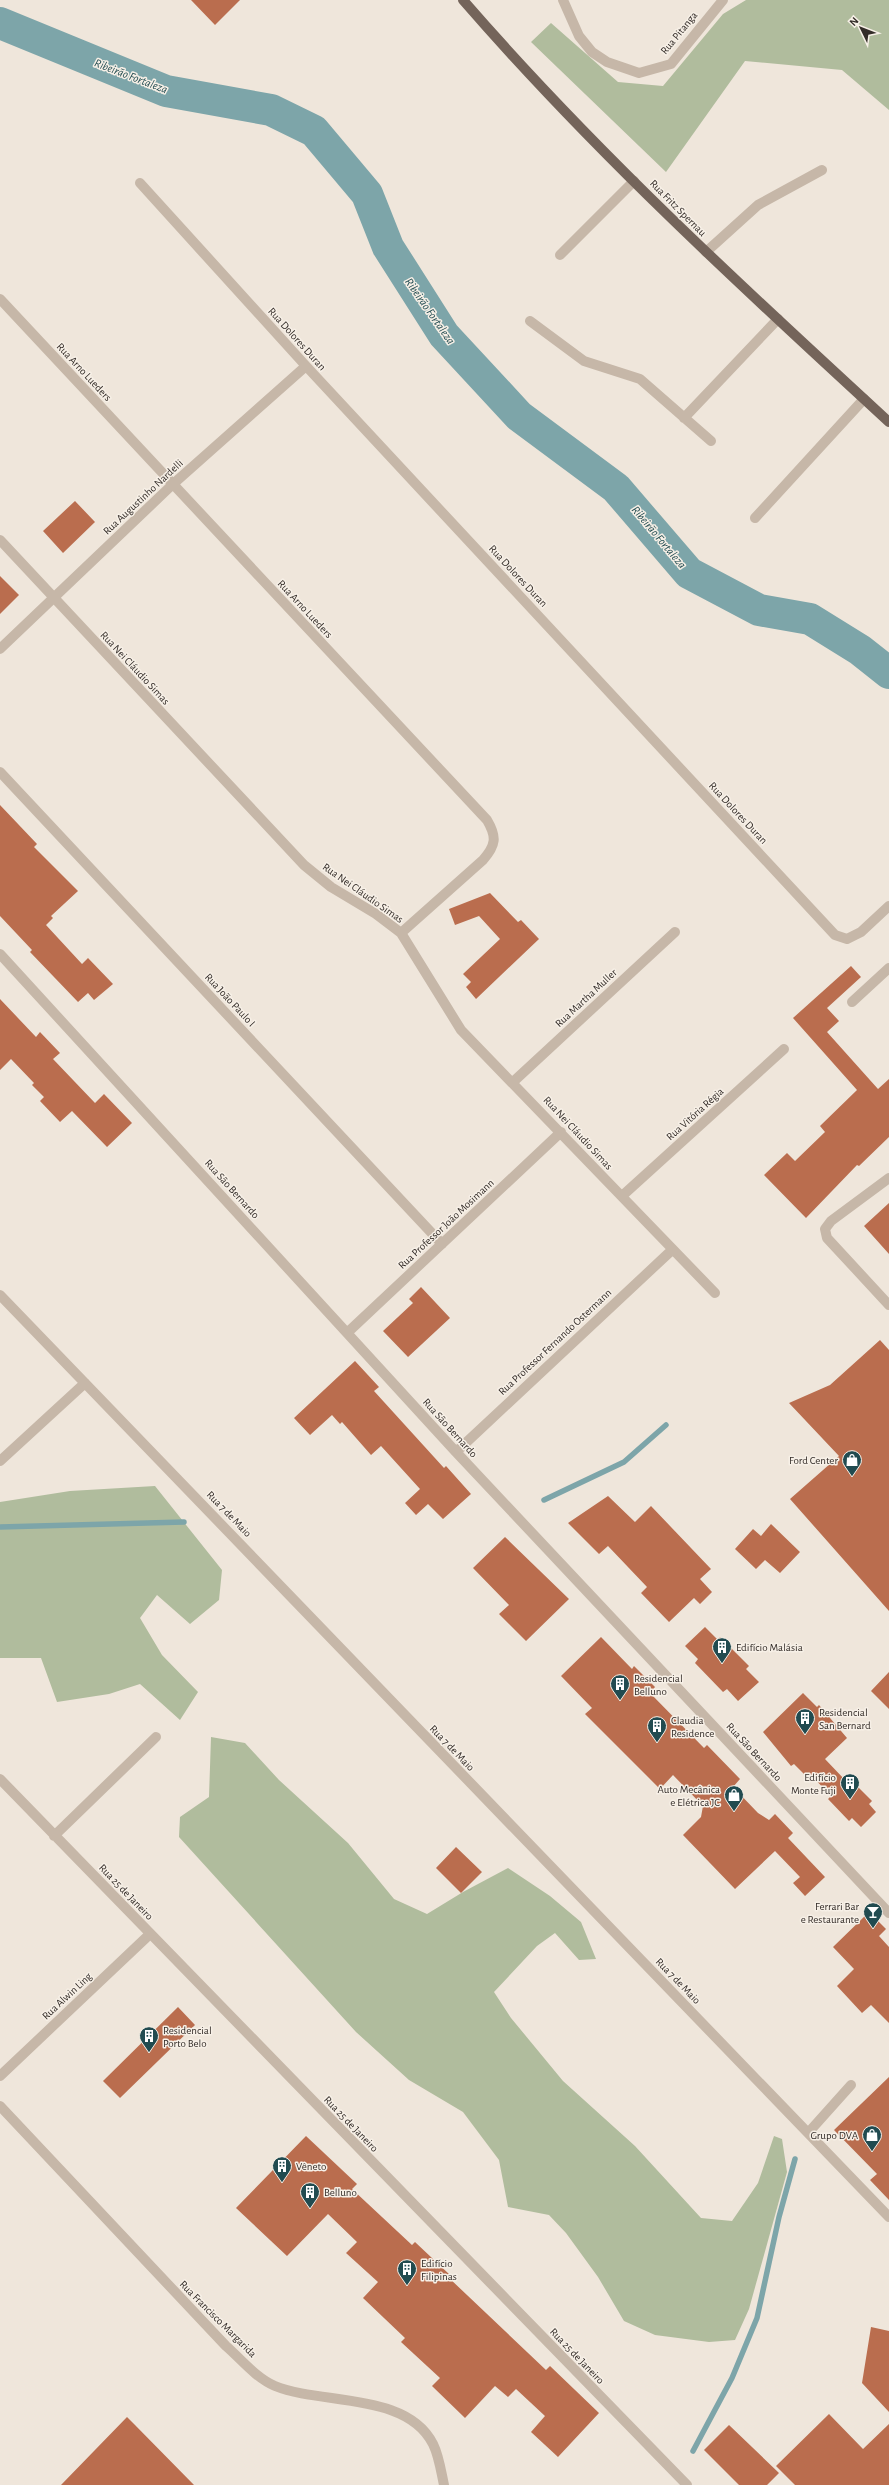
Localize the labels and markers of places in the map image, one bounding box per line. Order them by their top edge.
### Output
shop icon: Ford Center [841,1449,863,1477]
place label: Ford Center [789,1455,838,1466]
building icon: Edifício Malásia [711,1636,733,1664]
place label: Edifício Malásia [736,1642,803,1653]
building icon: Residencial Belluno [609,1673,631,1701]
place label: Residencial Belluno [634,1673,683,1697]
building icon: Residencial San Bernard [794,1707,816,1735]
place label: Residencial San Bernard [819,1707,871,1731]
building icon: Claudia Residence [646,1715,668,1743]
place label: Claudia Residence [671,1715,714,1739]
place label: Edifício Monte Fuji [791,1772,836,1796]
building icon: Edifício Monte Fuji [839,1772,861,1800]
place label: Auto Mecânica e Elétrica JC [658,1784,720,1808]
shop icon: Auto Mecânica e Elétrica JC [723,1784,745,1812]
place label: Ferrari Bar e Restaurante [801,1901,859,1925]
bar icon: Ferrari Bar e Restaurante [862,1901,884,1929]
building icon: Residencial Porto Belo [138,2025,160,2053]
place label: Residencial Porto Belo [163,2025,212,2049]
shop icon: Grupo DVA [861,2124,883,2152]
place label: Grupo DVA [810,2130,859,2141]
building icon: Vêneto [271,2155,293,2183]
place label: Vêneto [296,2161,326,2172]
building icon: Belluno [299,2181,321,2209]
place label: Belluno [324,2187,357,2198]
building icon: Edifício Filipinas [396,2258,418,2286]
place label: Edifício Filipinas [421,2258,457,2282]

